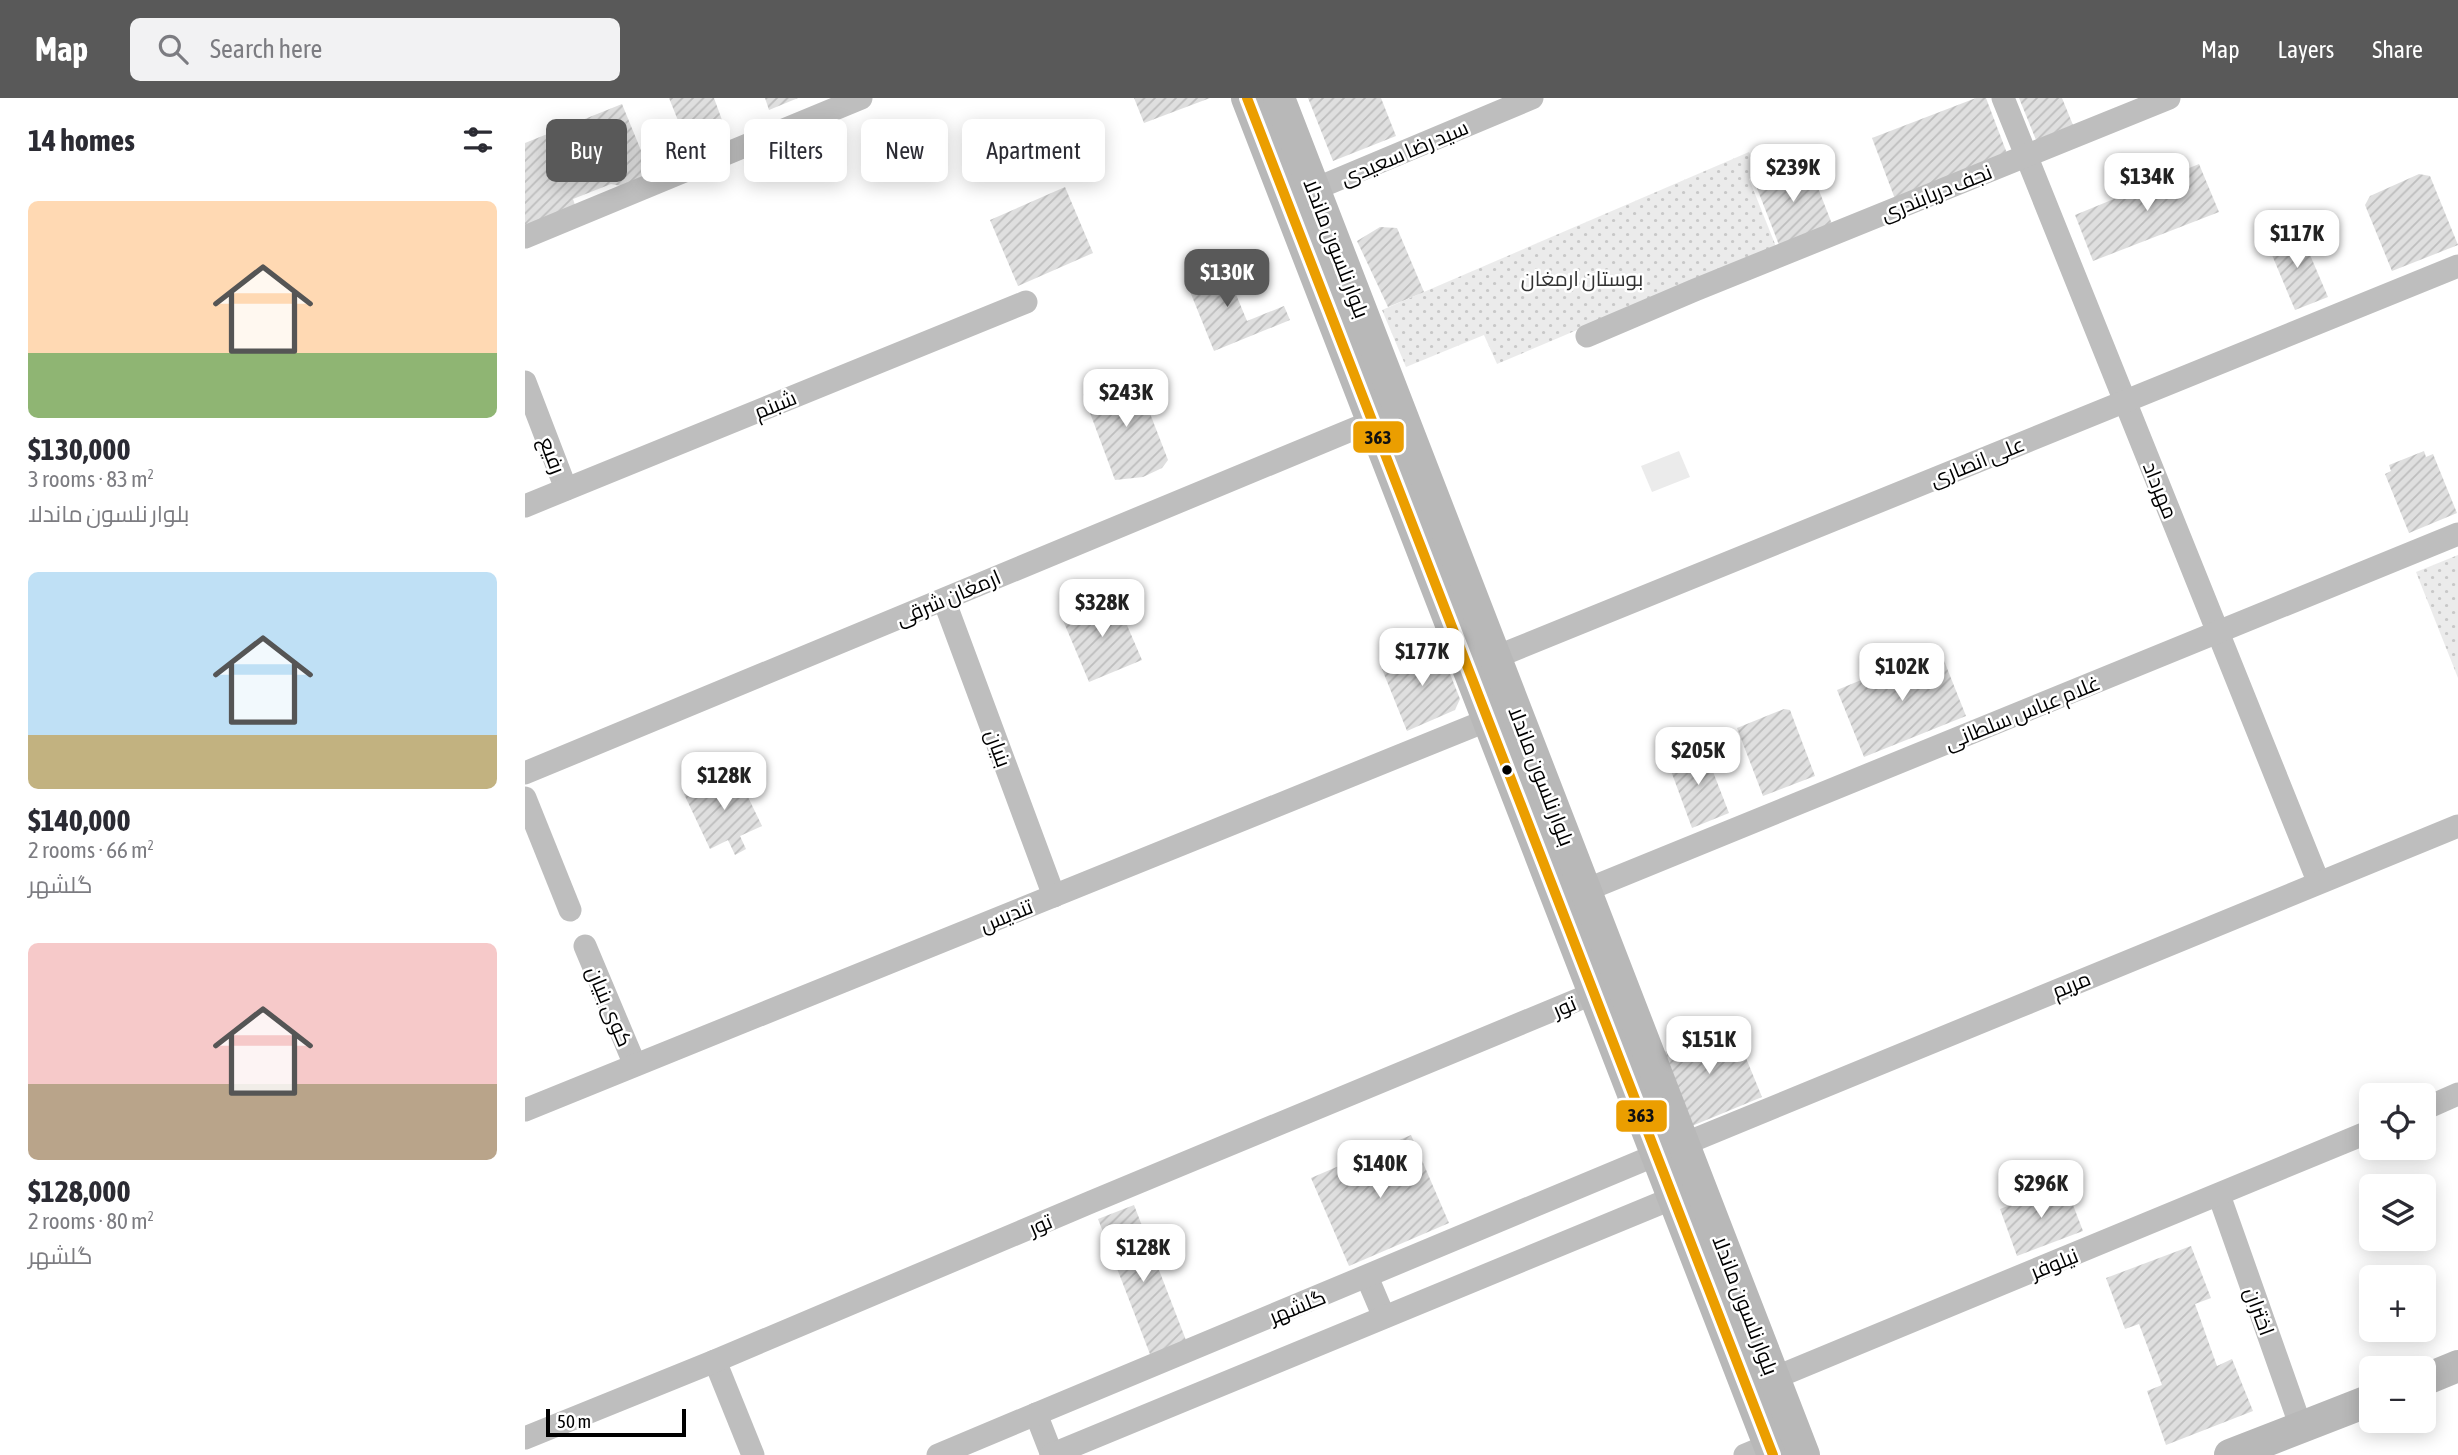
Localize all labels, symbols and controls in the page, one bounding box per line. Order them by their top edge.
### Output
search box [130,18,620,81]
text: Map [35,30,88,68]
icon: search [154,30,192,68]
text: Search here [210,34,322,64]
text: Map [2201,36,2240,63]
text: Layers [2278,36,2334,63]
text: Share [2372,36,2423,63]
street label: سید رضا سعیدی [1337,114,1472,192]
chip: Buy [546,119,627,182]
chip: Rent [641,119,730,182]
chip: Filters [744,119,847,182]
chip: New [861,119,948,182]
chip: Apartment [962,119,1105,182]
icon: filters [459,121,497,159]
text: 14 homes [28,123,135,157]
pin: $239K [1744,144,1842,204]
pin: $134K [2098,153,2196,213]
text: $239K [1766,154,1820,180]
street label: نجف دریابندری [1877,159,1996,227]
text: $134K [2120,163,2174,189]
street label: بلوار نلسون ماندلا [1298,175,1375,322]
pin: $117K [2248,211,2346,270]
text: $117K [2270,220,2324,246]
icon: home [200,246,326,372]
pin: $130K [1178,250,1276,309]
text: $130K [1200,259,1254,285]
park label: بوستان ارمغان [1521,266,1643,292]
pin: $243K [1077,370,1175,429]
text: $243K [1099,379,1153,405]
street label: شبنم [750,385,801,426]
line badge: 363 [1352,420,1405,454]
text: 363 [1365,426,1391,448]
street label: علی انصاری [1926,431,2029,493]
text: $130,000 [28,432,131,466]
street label: رفیع [532,433,571,478]
street label: مهرداد [2137,458,2183,523]
text: 3 rooms · 83 m² [28,466,154,492]
text: بلوار نلسون ماندلا [28,501,189,527]
street label: ارمغان شرقی [892,564,1005,632]
pin: $328K [1053,580,1151,639]
text: $328K [1075,589,1129,615]
icon: home [200,617,326,743]
pin: $177K [1373,628,1471,688]
text: $177K [1395,638,1449,664]
pin: $102K [1853,644,1951,703]
text: $102K [1875,653,1929,679]
street label: غلام عباس سلطانی [1941,670,2104,757]
street label: بلوار نلسون ماندلا [1503,703,1580,850]
street label: بنیان [979,726,1017,771]
pin: $205K [1649,728,1747,787]
text: $205K [1671,737,1725,763]
pin: $128K [675,752,773,812]
text: $128K [697,762,751,788]
unlabelled marker [1500,763,1514,777]
text: $140,000 [28,803,131,837]
text: 2 rooms · 66 m² [28,837,154,863]
text: گلشهر [28,872,92,898]
street label: تندیس [976,893,1037,938]
street label: کوی بنیان [580,962,638,1051]
street label: مریم [2048,966,2095,1005]
icon: home [200,988,326,1114]
street label: تور [1548,990,1580,1023]
pin: $151K [1660,1016,1758,1076]
text: $151K [1682,1026,1736,1052]
map controls [2359,1083,2436,1433]
button: locate [2359,1083,2436,1160]
line badge: 363 [1615,1099,1668,1133]
text: 363 [1628,1104,1654,1126]
pin: $140K [1331,1140,1429,1200]
text: $140K [1353,1150,1407,1176]
pin: $296K [1992,1160,2090,1220]
text: $296K [2014,1170,2068,1196]
text: $128,000 [28,1174,131,1208]
button: layers [2359,1174,2436,1251]
text: 2 rooms · 80 m² [28,1208,154,1234]
street label: تور [1024,1208,1056,1241]
pin: $128K [1094,1224,1192,1284]
street label: بلوار نلسون ماندلا [1707,1232,1784,1379]
text: $128K [1116,1234,1170,1260]
text: گلشهر [28,1243,92,1269]
street label: نیلوفر [2026,1243,2082,1285]
button: + [2359,1265,2436,1342]
street label: گلشهر [1264,1284,1330,1330]
street label: اختران [2238,1284,2280,1339]
button: − [2359,1356,2436,1433]
scale bar [546,1406,686,1438]
text: 50 m [557,1410,591,1432]

